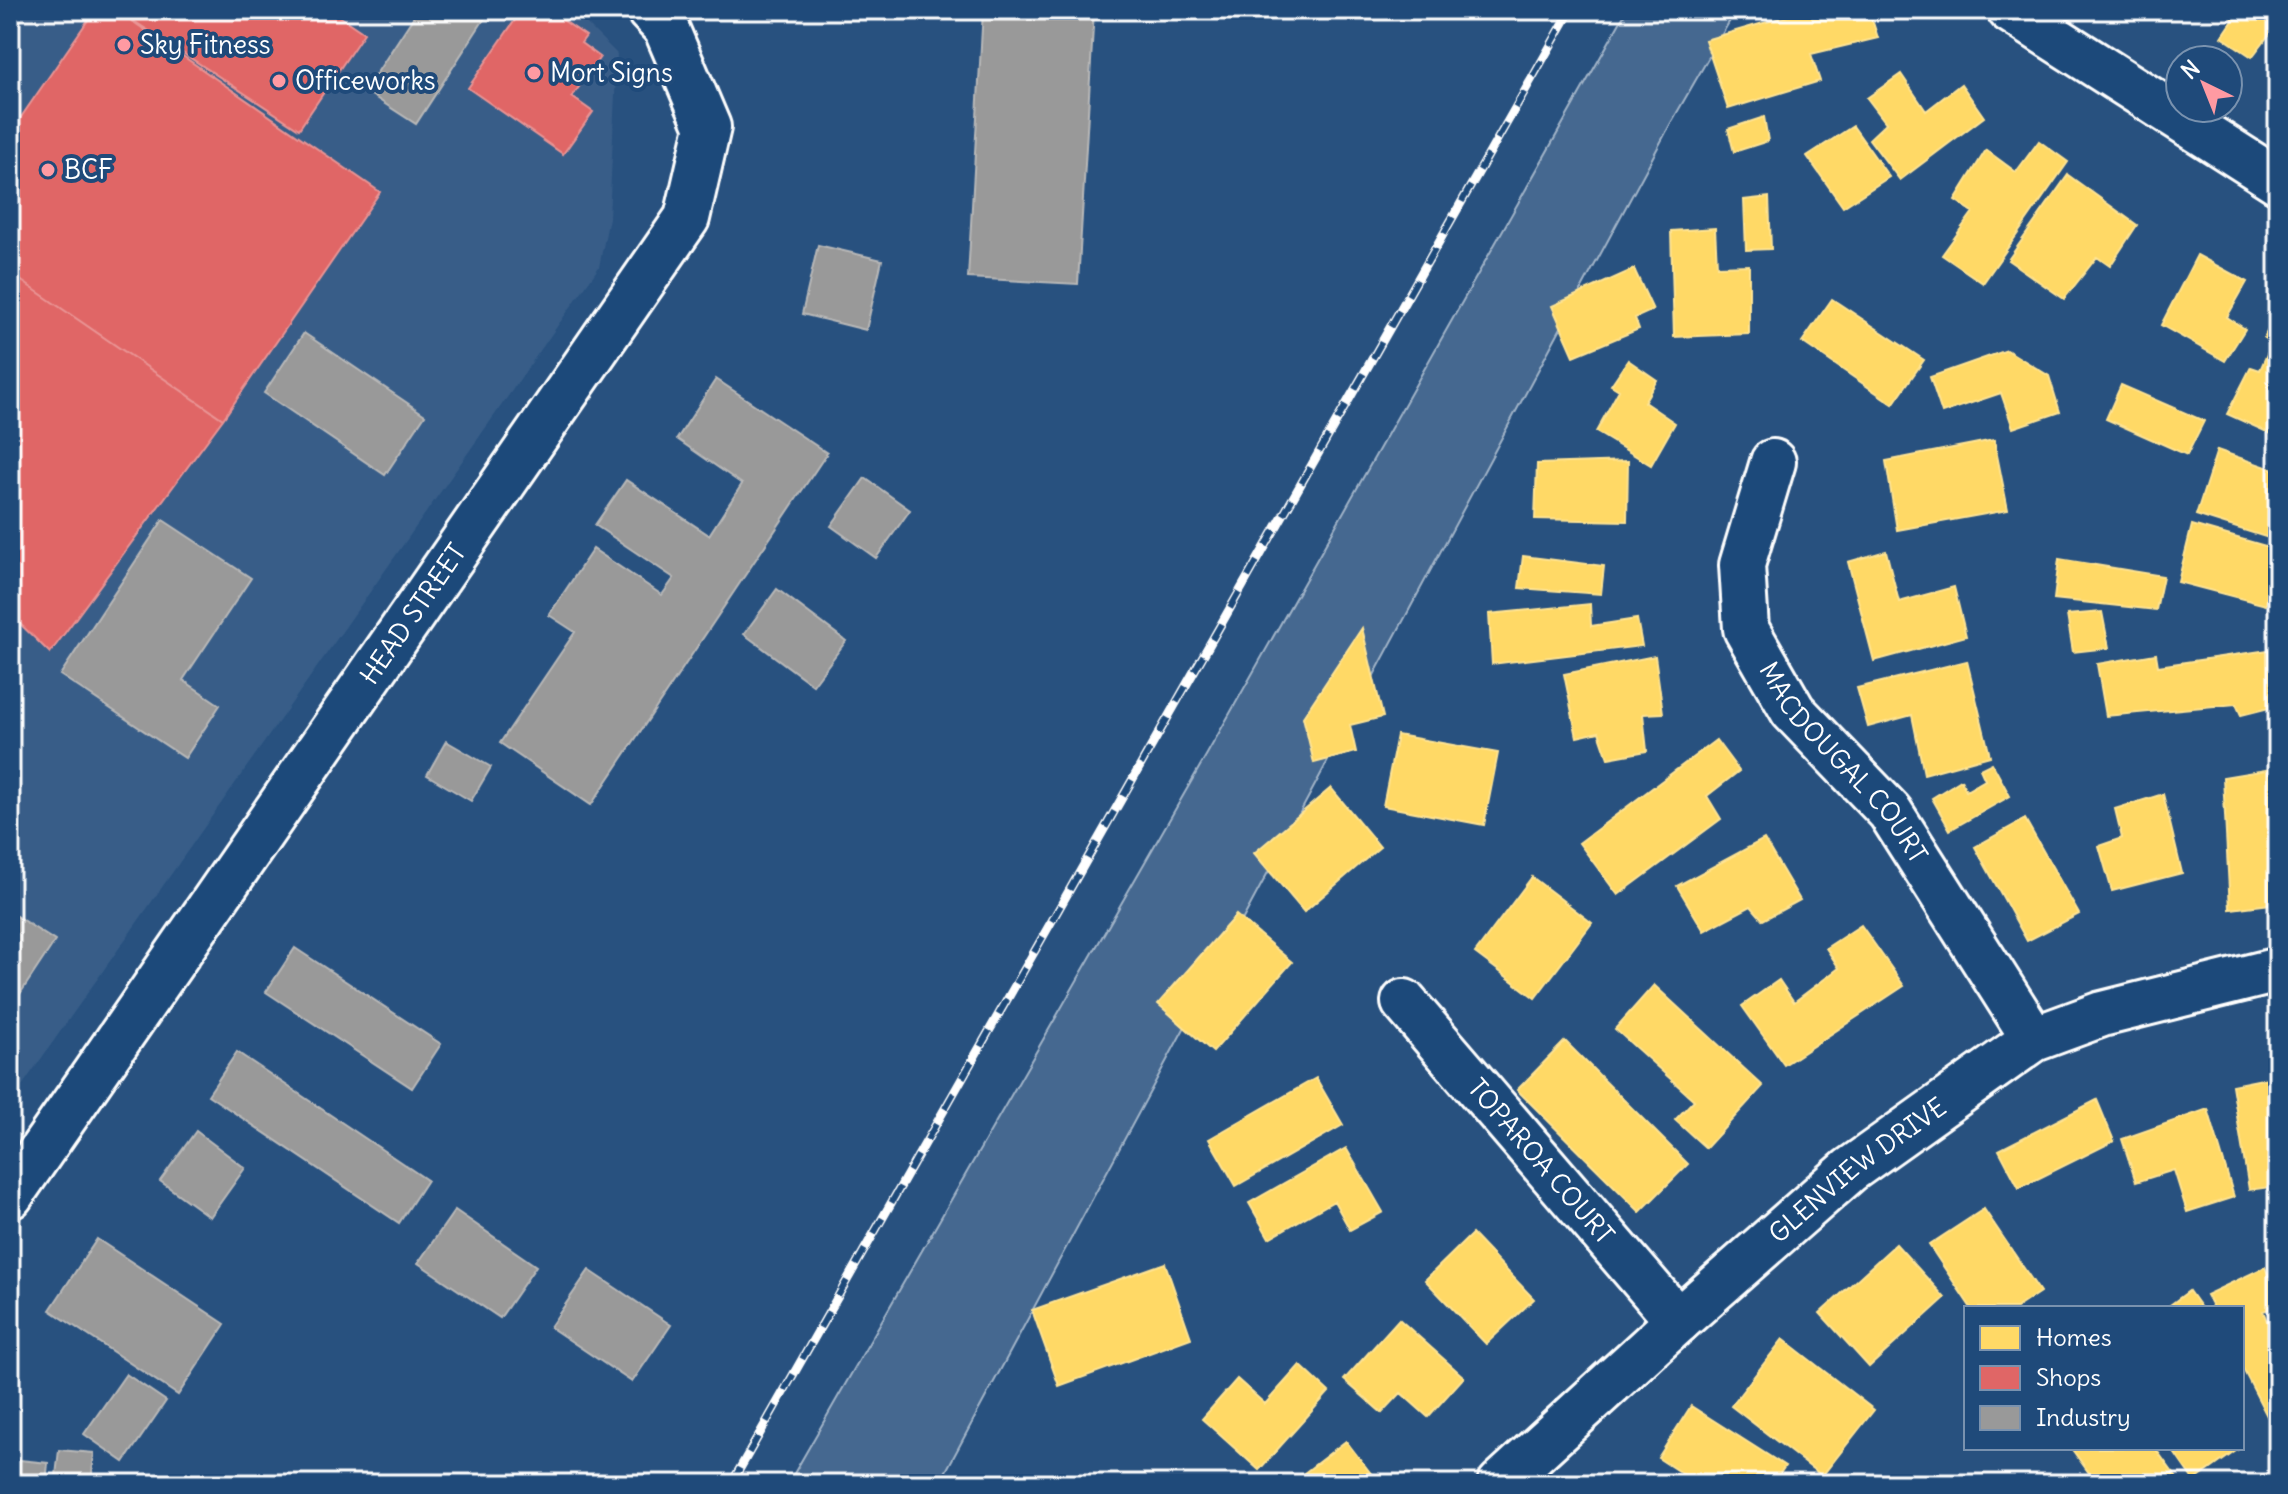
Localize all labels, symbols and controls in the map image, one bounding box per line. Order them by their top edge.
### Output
place label: Sky Fitness [140,28,271,61]
marker: Sky Fitness [115,36,133,54]
north arrow [2164,44,2244,124]
text: N [2175,54,2205,85]
place label: Mort Signs [550,56,673,89]
place label: Officeworks [295,64,435,97]
marker: Mort Signs [525,64,543,82]
marker: Officeworks [270,72,288,90]
place label: BCF [64,153,113,186]
marker: BCF [39,161,57,179]
street label: HEAD STREET [352,537,473,690]
street label: MACDOUGAL COURT [1752,656,1935,869]
street label: TOPAROA COURT [1461,1071,1622,1251]
street label: GLENVIEW DRIVE [1762,1090,1952,1250]
legend [1964,1306,2244,1450]
text: Homes [2036,1322,2112,1352]
text: Shops [2036,1362,2101,1392]
text: Industry [2036,1402,2131,1432]

